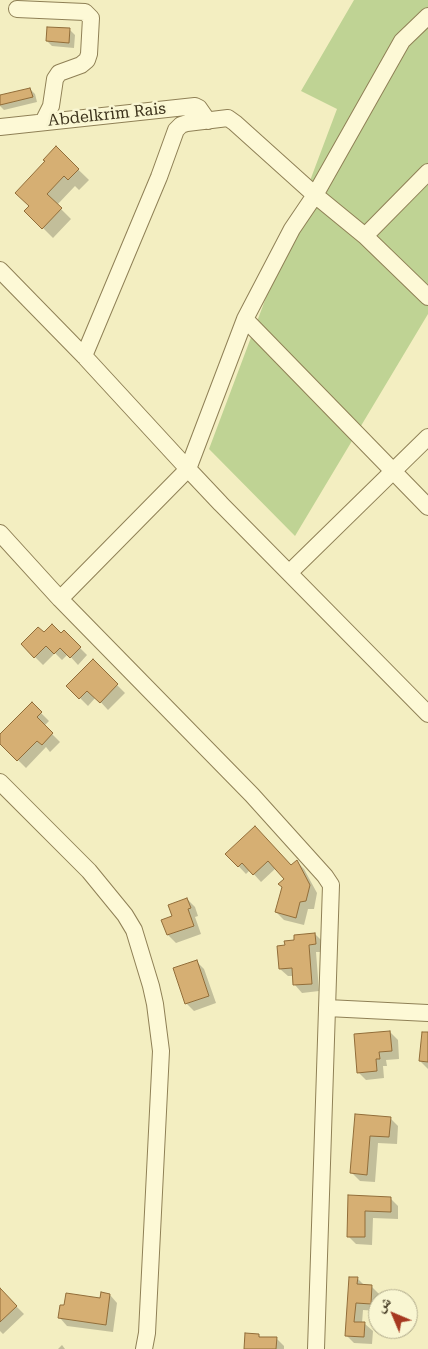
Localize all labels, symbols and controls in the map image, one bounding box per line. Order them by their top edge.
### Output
street label: Abdelkrim Rais [47,99,167,131]
north arrow [368,1289,418,1339]
text: ش [372,1293,394,1315]

